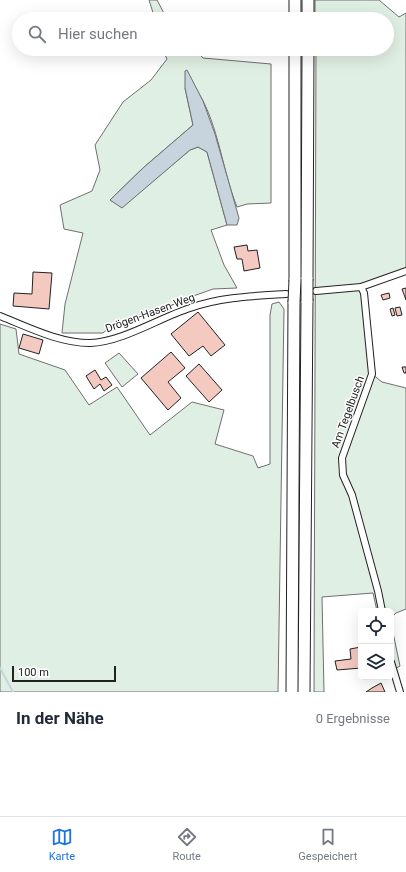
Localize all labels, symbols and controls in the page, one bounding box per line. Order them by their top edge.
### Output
search box [12,12,394,56]
icon: search [26,23,48,45]
text: Hier suchen [58,25,137,43]
street label: Drögen-Hasen-Weg [103,291,197,335]
street label: Am Tegelbusch [329,374,367,450]
map controls [358,608,394,680]
button: locate [358,608,394,644]
button: layers [358,644,394,680]
scale bar [12,664,116,683]
text: 100 m [18,666,49,679]
text: In der Nähe [16,708,104,728]
text: 0 Ergebnisse [316,711,390,726]
tab: Karte [49,826,75,863]
tab: Route [172,826,201,863]
tab: Gespeichert [298,826,357,863]

